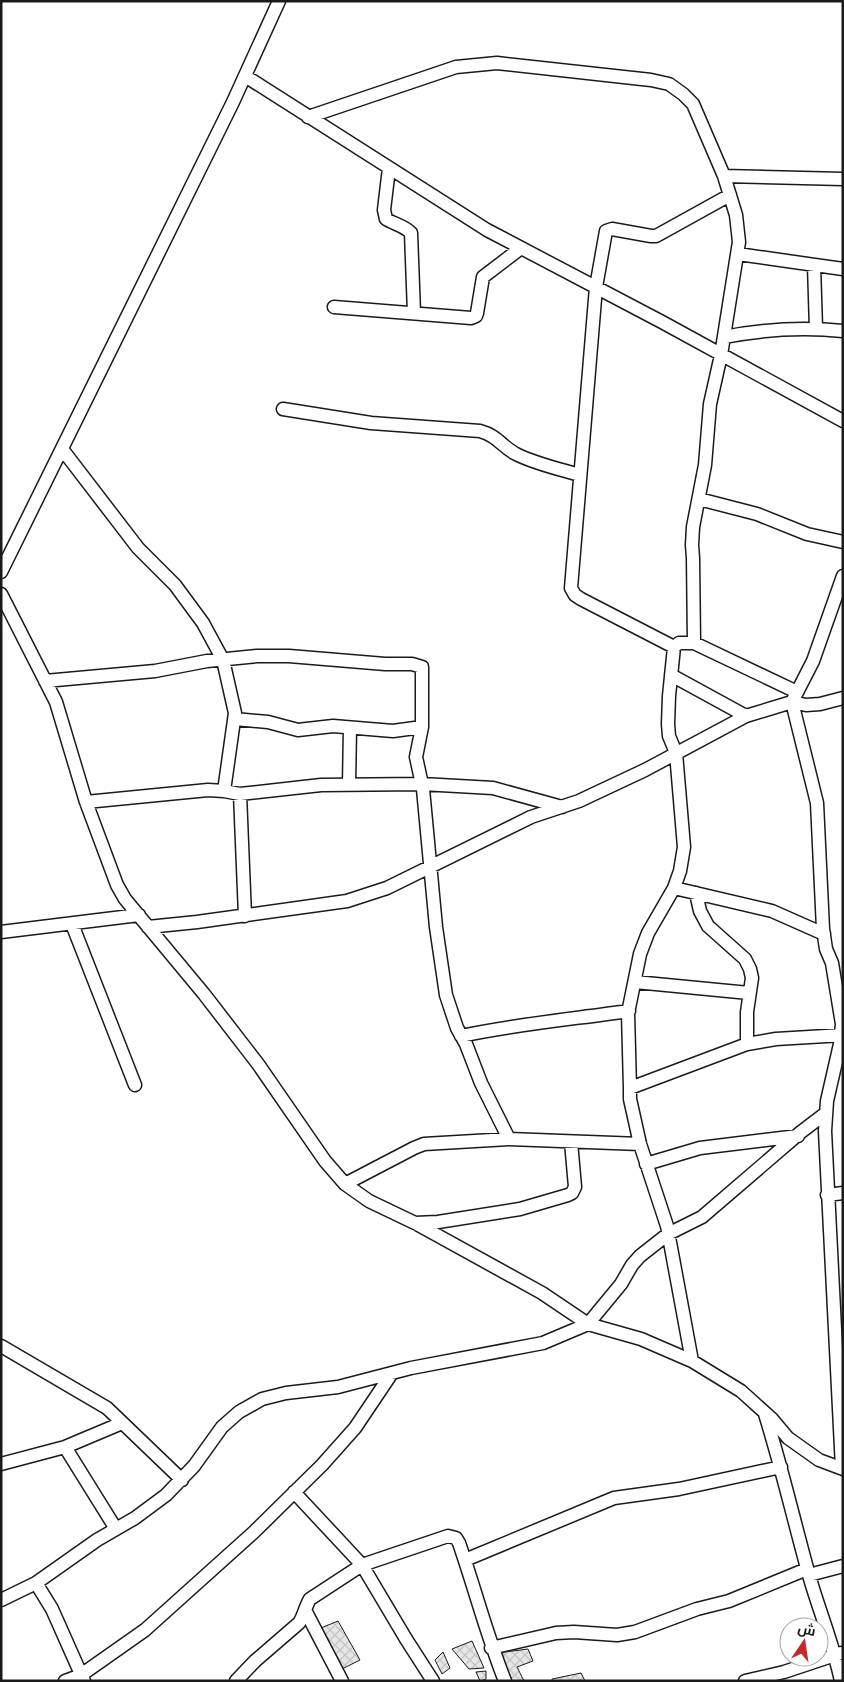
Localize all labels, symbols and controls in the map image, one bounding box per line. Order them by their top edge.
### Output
north arrow [779,1617,829,1667]
text: ش [796,1620,818,1640]

